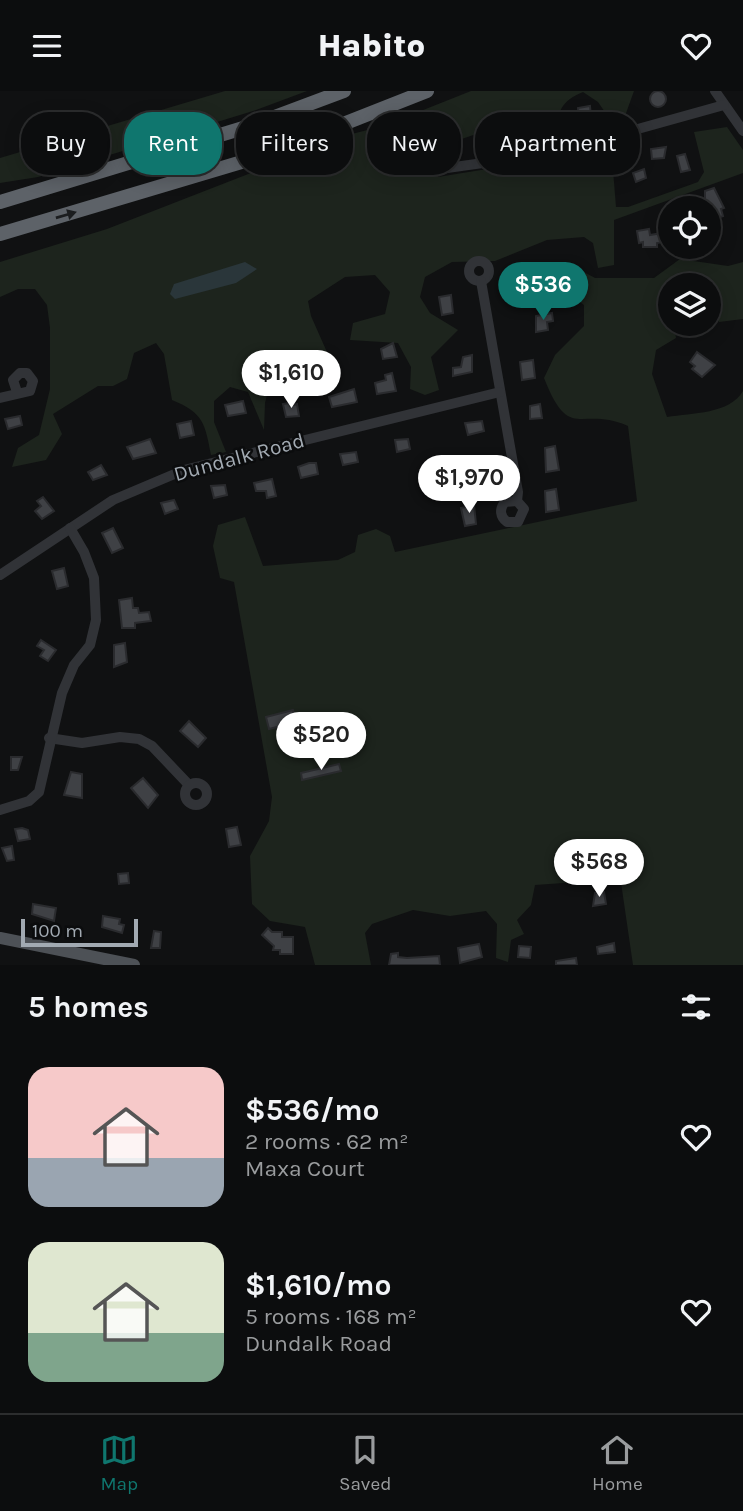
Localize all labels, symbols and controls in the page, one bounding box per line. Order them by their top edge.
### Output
icon: menu [28,27,66,65]
text: Habito [318,27,425,64]
icon: heart [677,27,715,65]
chip: Buy [21,112,110,175]
chip: Rent [124,112,222,175]
chip: Filters [236,112,353,175]
chip: New [367,112,461,175]
chip: Apartment [475,112,640,175]
map controls [658,196,721,336]
button: locate [658,196,721,259]
one-way arrow [55,210,76,220]
pin: $536 [502,263,584,322]
text: $536 [514,271,572,298]
button: layers [658,273,721,336]
pin: $1,610 [234,351,348,410]
text: $1,610 [258,359,324,386]
street label: Dundalk Road [171,428,307,486]
pin: $1,970 [412,455,526,515]
text: $1,970 [434,464,504,491]
pin: $520 [280,713,362,772]
text: $520 [292,721,350,748]
pin: $568 [558,839,640,899]
text: $568 [570,848,628,875]
scale bar [21,916,138,948]
text: 100 m [32,920,83,942]
icon: filters [677,988,715,1026]
text: 5 homes [28,989,149,1025]
text: $536/mo [245,1092,380,1128]
icon: home [84,1095,168,1179]
icon: heart [677,1118,715,1156]
text: 2 rooms · 62 m² [245,1128,409,1155]
text: Maxa Court [245,1155,365,1182]
text: $1,610/mo [245,1267,391,1303]
icon: home [84,1270,168,1354]
icon: heart [677,1293,715,1331]
text: 5 rooms · 168 m² [245,1303,417,1330]
text: Dundalk Road [245,1330,392,1357]
tab: Map [100,1431,138,1495]
tab: Saved [339,1431,391,1495]
tab: Home [592,1431,643,1495]

